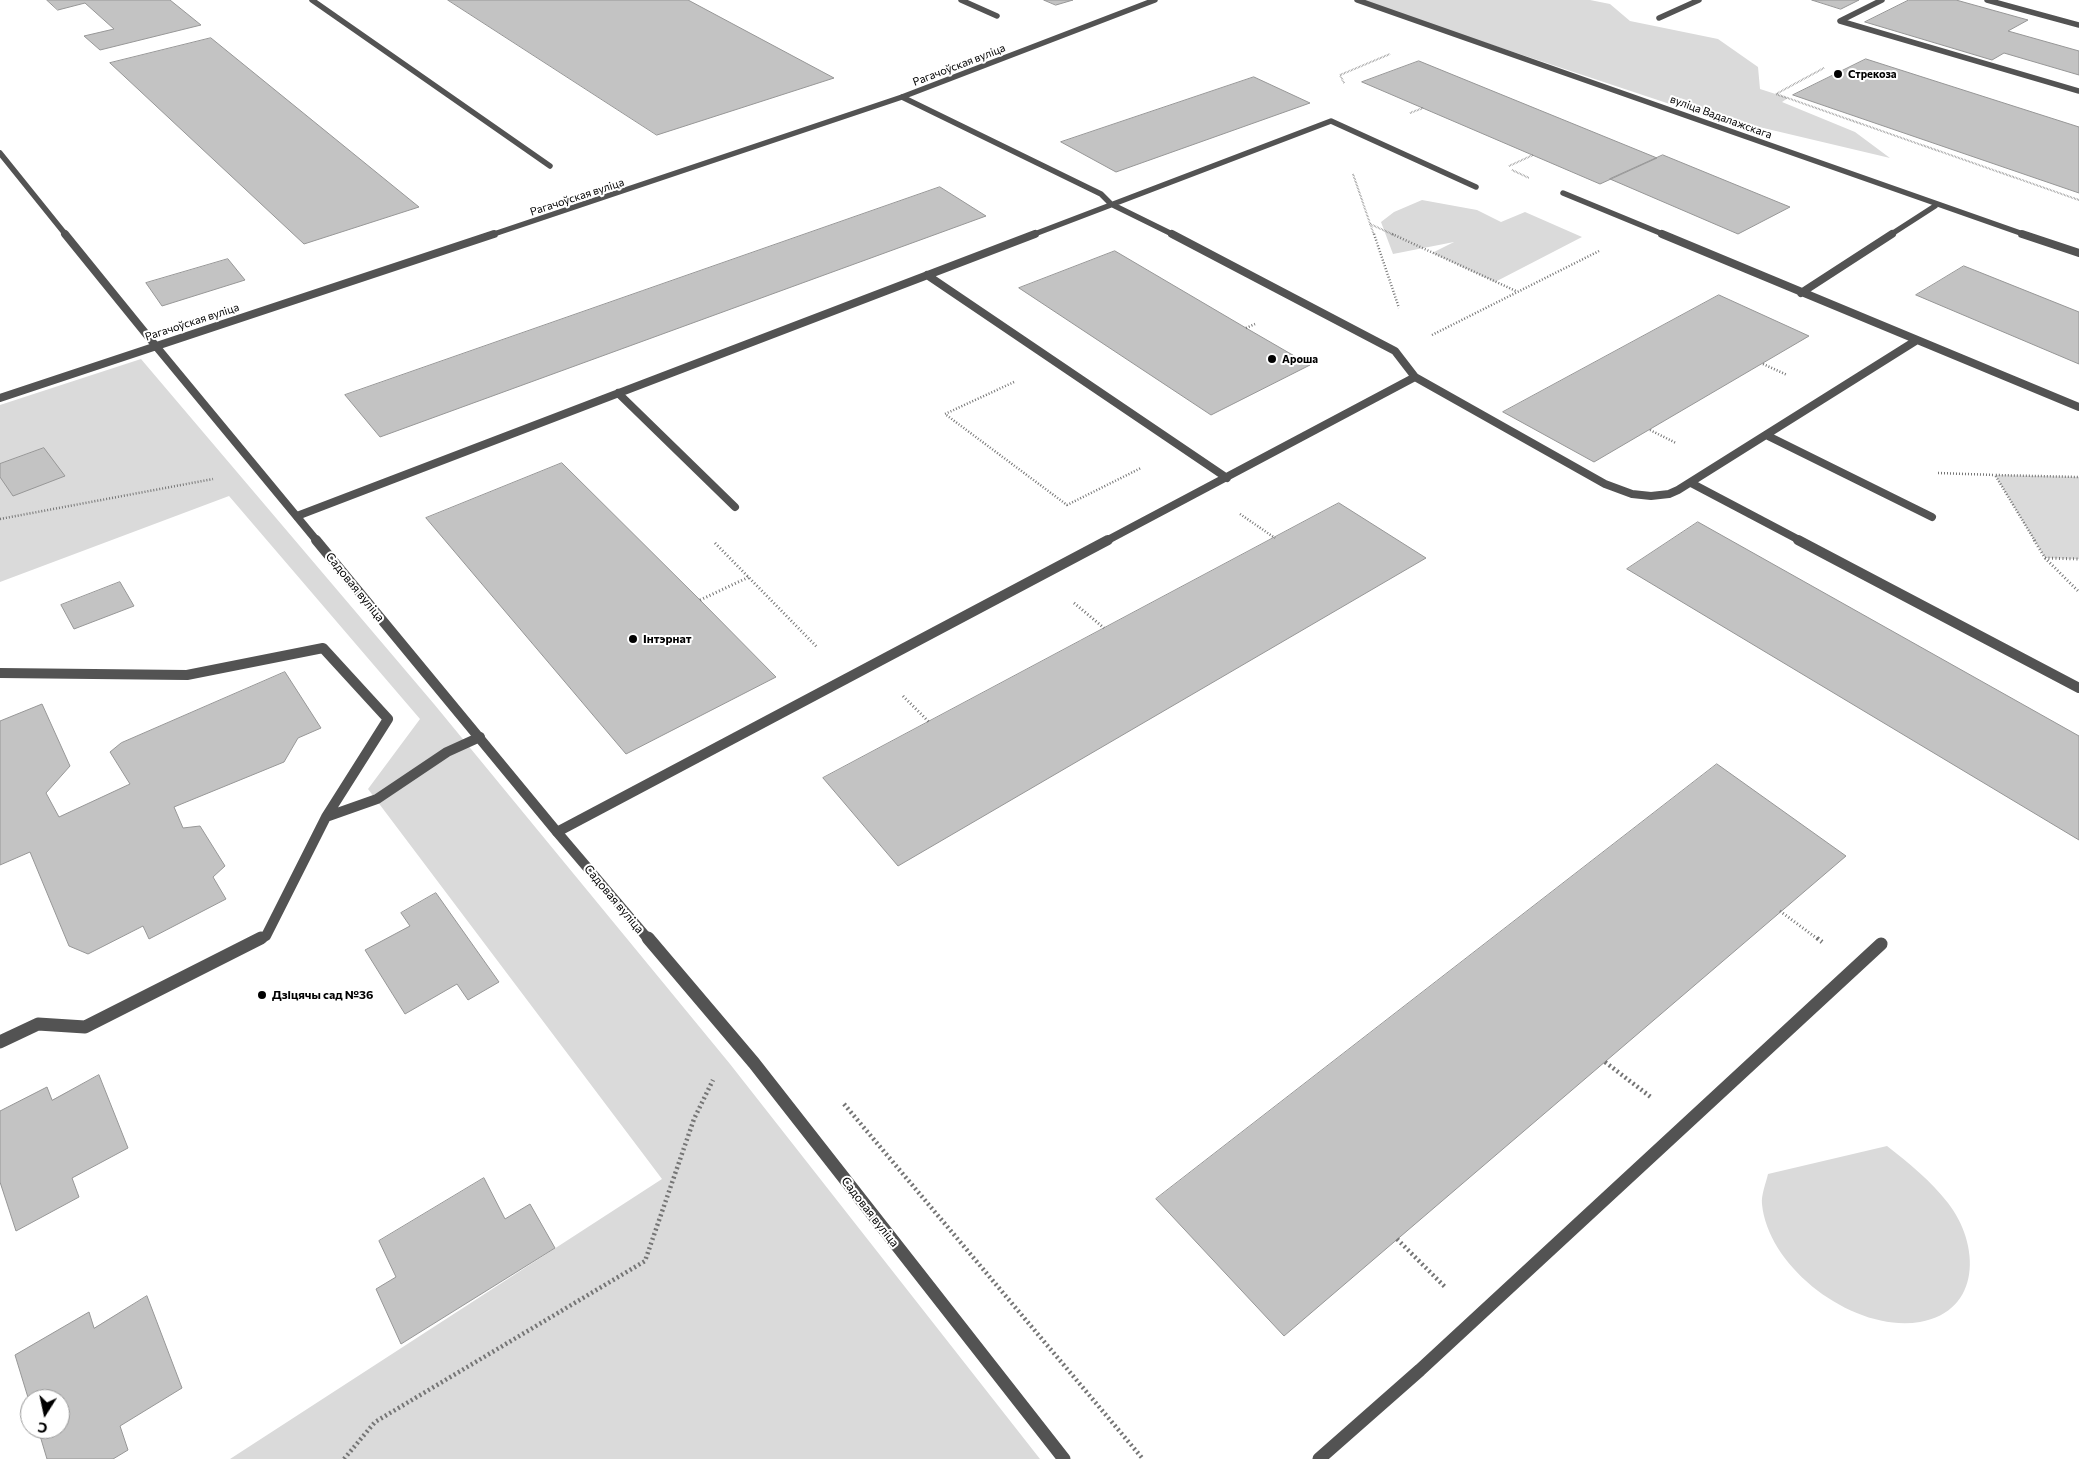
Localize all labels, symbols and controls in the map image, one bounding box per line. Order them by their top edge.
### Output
street label: Рагачоўская вуліца [911,41,1007,89]
place label: Стрекоза [1848,67,1897,81]
marker: Стрекоза [1832,68,1844,80]
street label: вуліца Вадалажскага [1668,92,1774,142]
street label: Рагачоўская вуліца [528,176,626,218]
street label: Рагачоўская вуліца [143,301,241,343]
place label: Ароша [1282,352,1318,366]
marker: Ароша [1266,353,1278,365]
street label: Садовая вуліца [323,549,387,625]
place label: Інтэрнат [643,632,691,646]
marker: Інтэрнат [627,633,639,645]
street label: Садовая вуліца [581,862,647,936]
place label: Дзіцячы сад №36 [272,988,373,1002]
marker: Дзіцячы сад №36 [256,989,268,1001]
street label: Садовая вуліца [838,1174,902,1250]
north arrow [20,1389,70,1439]
text: С [36,1419,49,1437]

